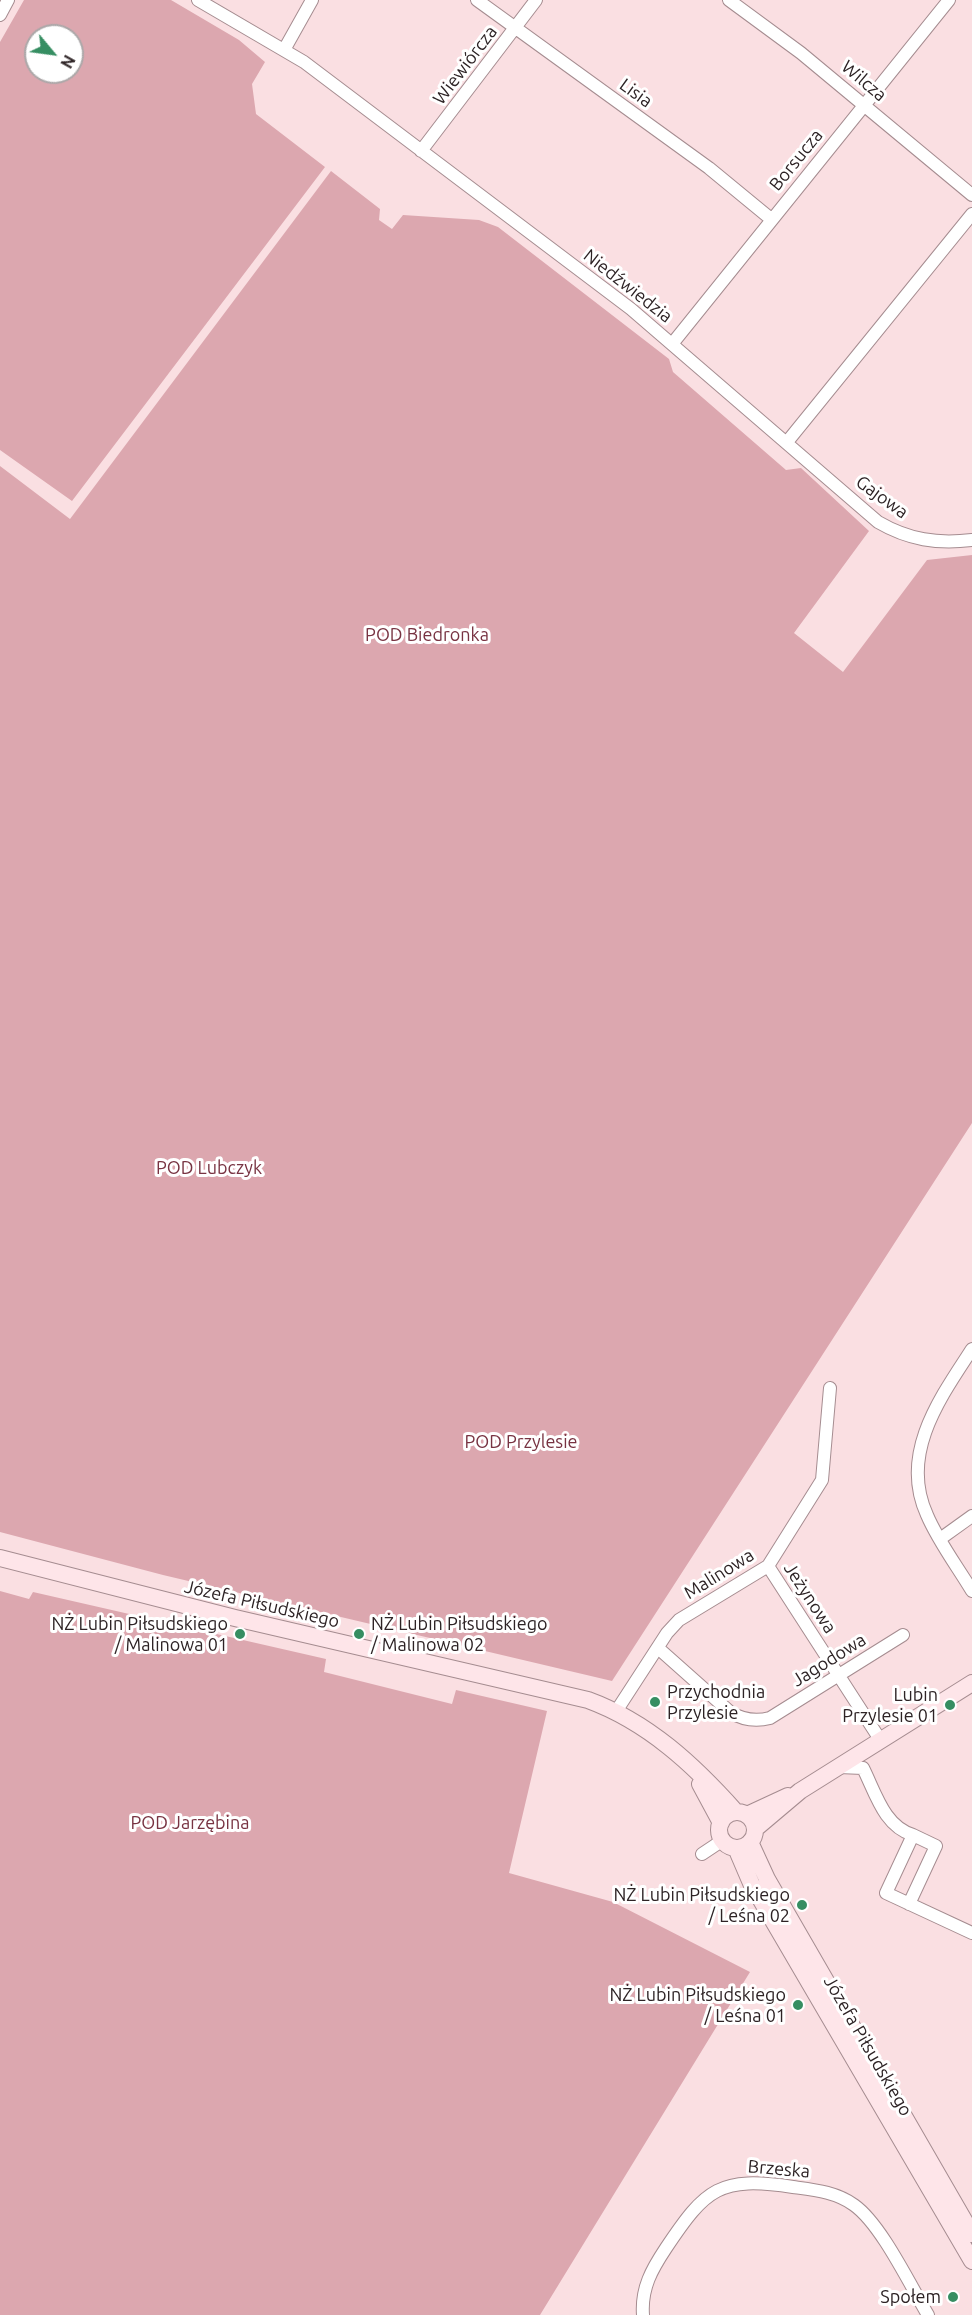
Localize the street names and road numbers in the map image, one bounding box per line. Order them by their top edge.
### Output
street label: Wiewiórcza [428,21,502,109]
street label: Wilcza [837,56,891,106]
street label: Lisia [616,74,656,112]
street label: Borsucza [765,125,827,195]
street label: Niedźwiedzia [579,245,677,327]
street label: Gajowa [852,471,912,523]
street label: Malinowa [680,1544,758,1604]
street label: Jeżynowa [779,1559,841,1637]
street label: Józefa Piłsudskiego [183,1576,341,1632]
street label: Jagodowa [788,1629,870,1691]
street label: Józefa Piłsudskiego [819,1972,917,2120]
street label: Brzeska [747,2156,811,2182]

